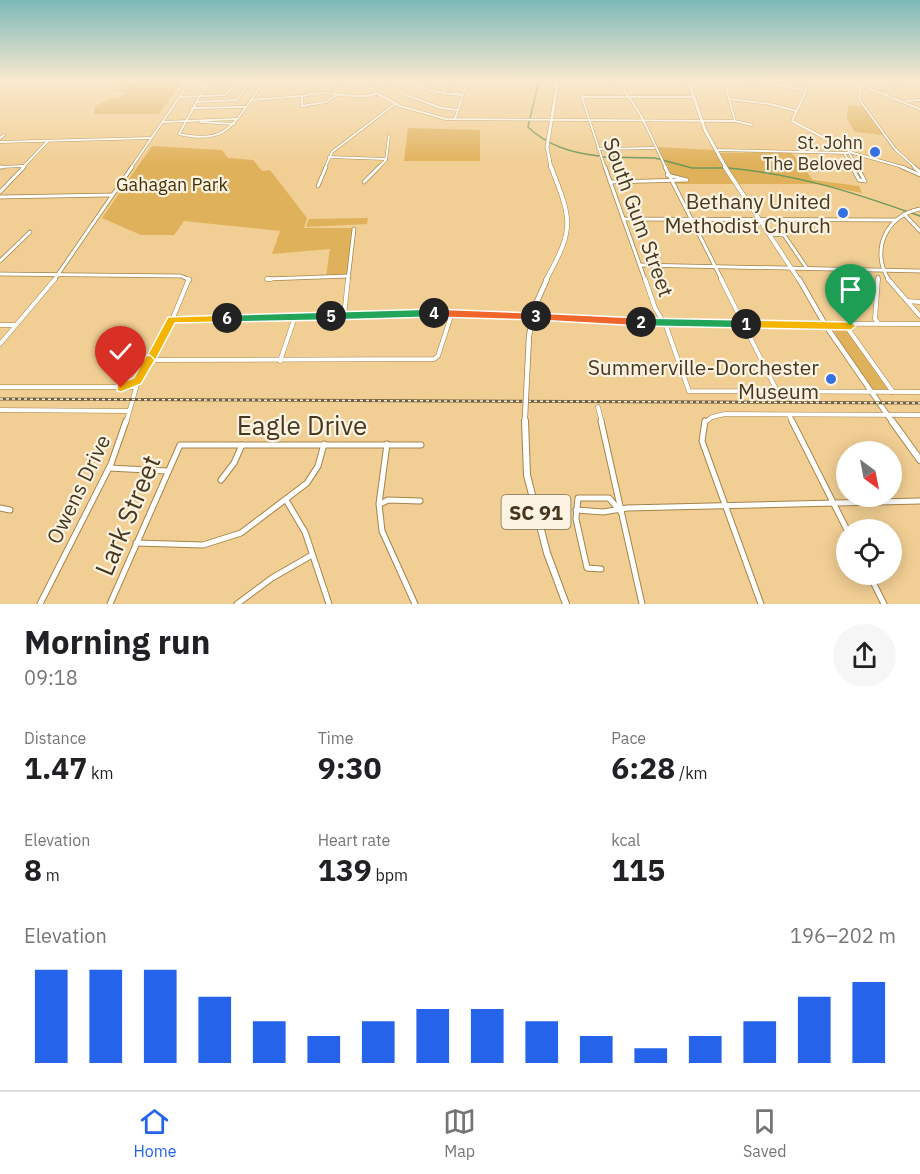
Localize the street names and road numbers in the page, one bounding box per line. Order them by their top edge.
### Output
street label: South Gum Street [597,133,681,301]
street label: Eagle Drive [237,408,367,442]
street label: Owens Drive [39,430,117,548]
street label: Lark Street [86,450,168,580]
road number: SC 91 [502,495,570,529]

